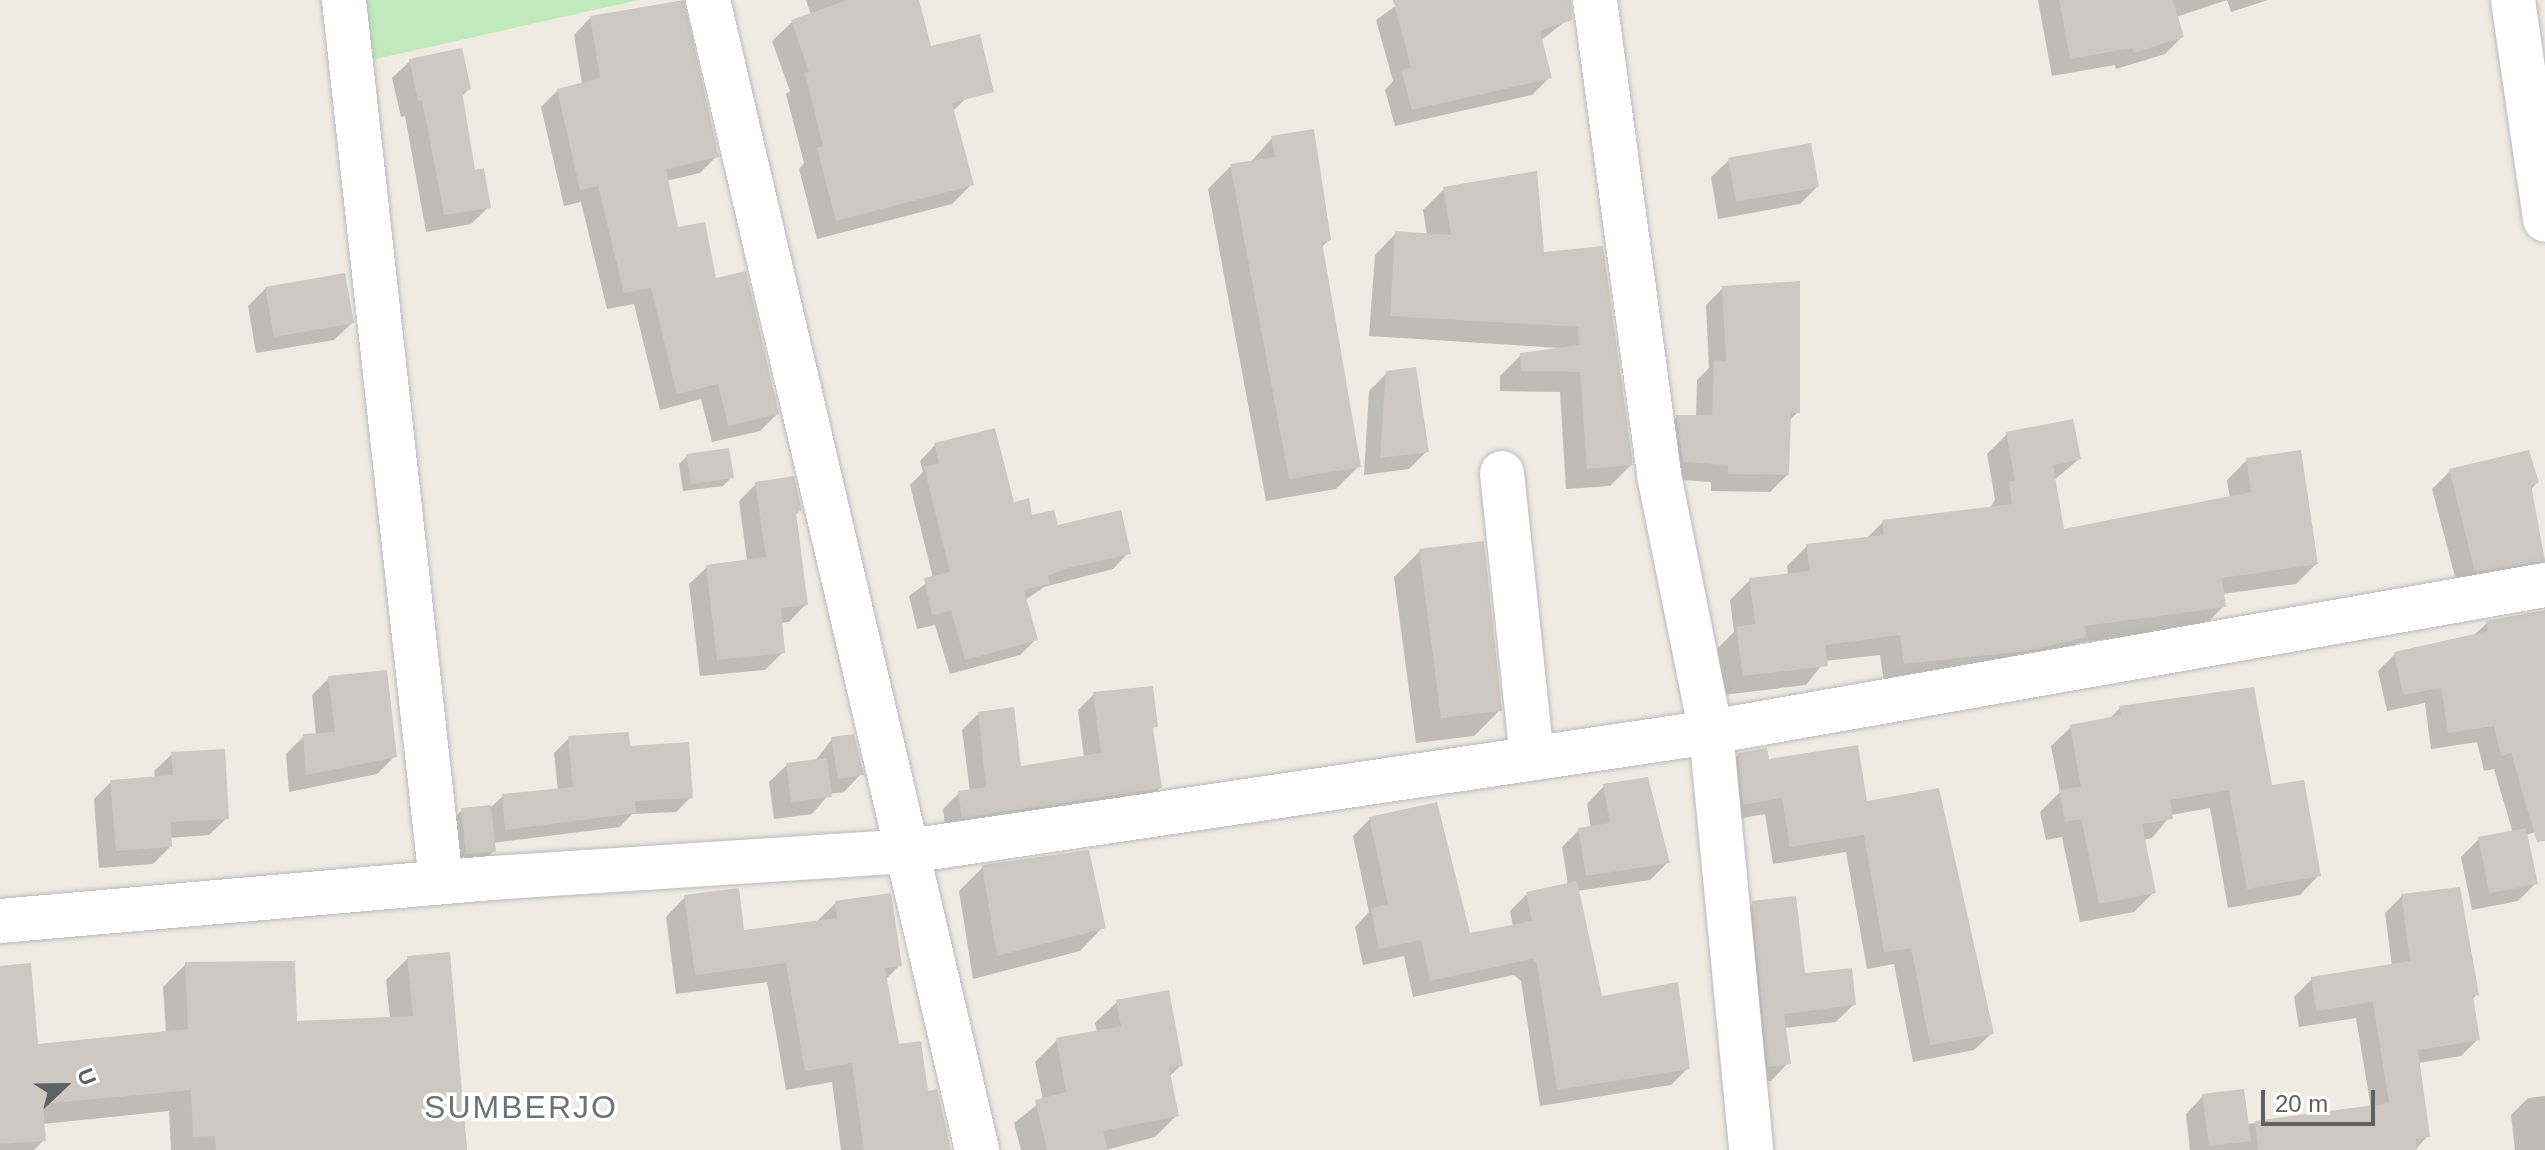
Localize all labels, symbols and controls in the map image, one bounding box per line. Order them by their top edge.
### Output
north arrow [24,1046,104,1126]
text: U [72,1065,101,1089]
scale bar [2265,1074,2379,1124]
district label: SUMBERJO [424,1088,618,1126]
text: 20 m [2275,1090,2328,1117]

